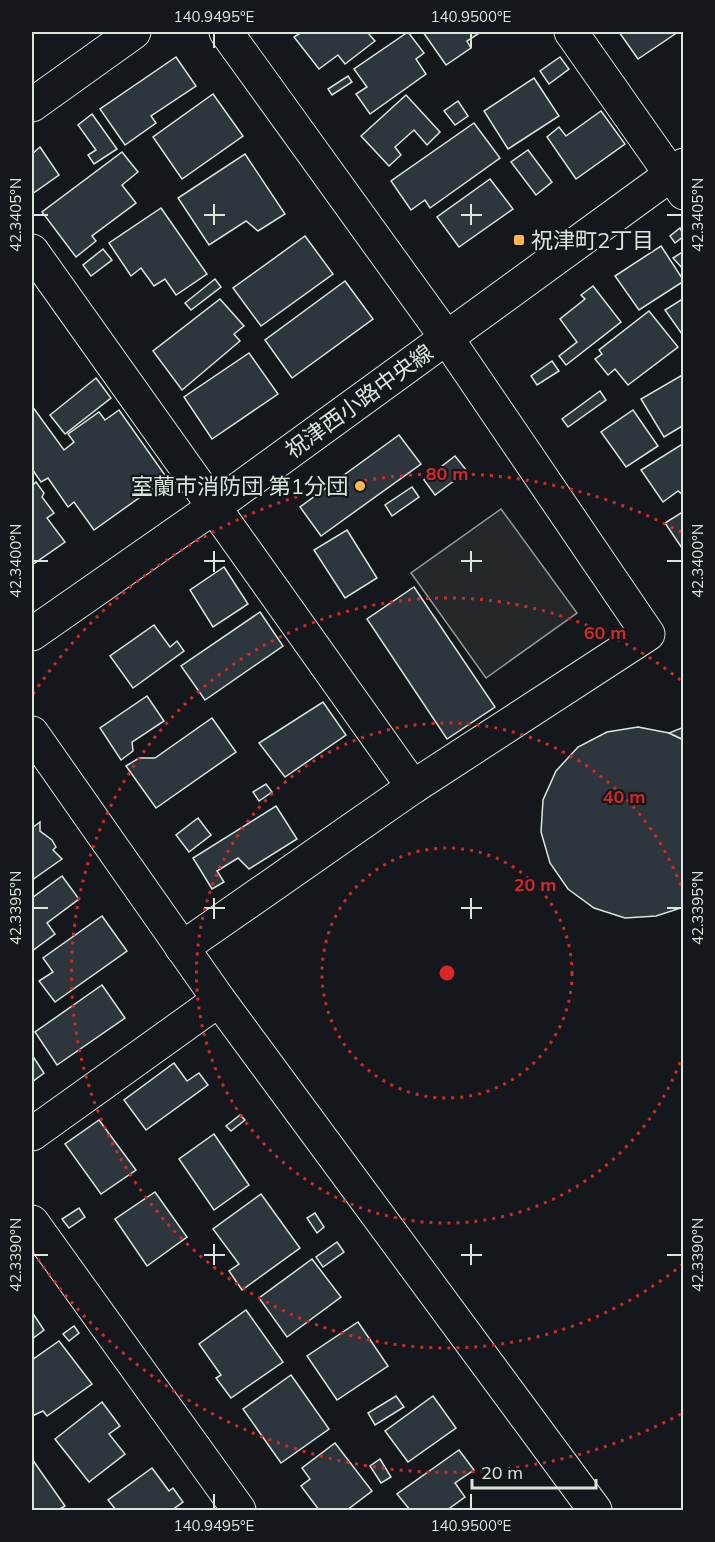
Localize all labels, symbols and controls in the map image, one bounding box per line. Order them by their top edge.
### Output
text: 140.9495°E [174,7,255,26]
text: 140.9500°E [431,7,512,26]
text: 42.3405°N [6,178,25,252]
text: 42.3405°N [688,178,707,252]
place label: 祝津町2丁目 [531,226,654,254]
marker: 祝津町2丁目 [512,233,526,247]
street label: 祝津西小路中央線 [280,338,438,464]
text: 80 m [426,462,468,485]
place label: 室蘭市消防団 第1分団 [131,472,348,500]
marker: 室蘭市消防団 第1分団 [353,479,367,493]
text: 42.3400°N [6,524,25,598]
text: 42.3400°N [688,524,707,598]
text: 60 m [584,621,626,644]
text: 40 m [603,785,645,808]
text: 42.3395°N [6,871,25,945]
text: 42.3395°N [688,871,707,945]
text: 20 m [514,873,556,896]
centre of rings [437,963,457,983]
text: 42.3390°N [6,1218,25,1292]
text: 42.3390°N [688,1218,707,1292]
scale bar [472,1452,596,1490]
text: 20 m [481,1461,523,1484]
text: 140.9495°E [174,1516,255,1535]
text: 140.9500°E [431,1516,512,1535]

